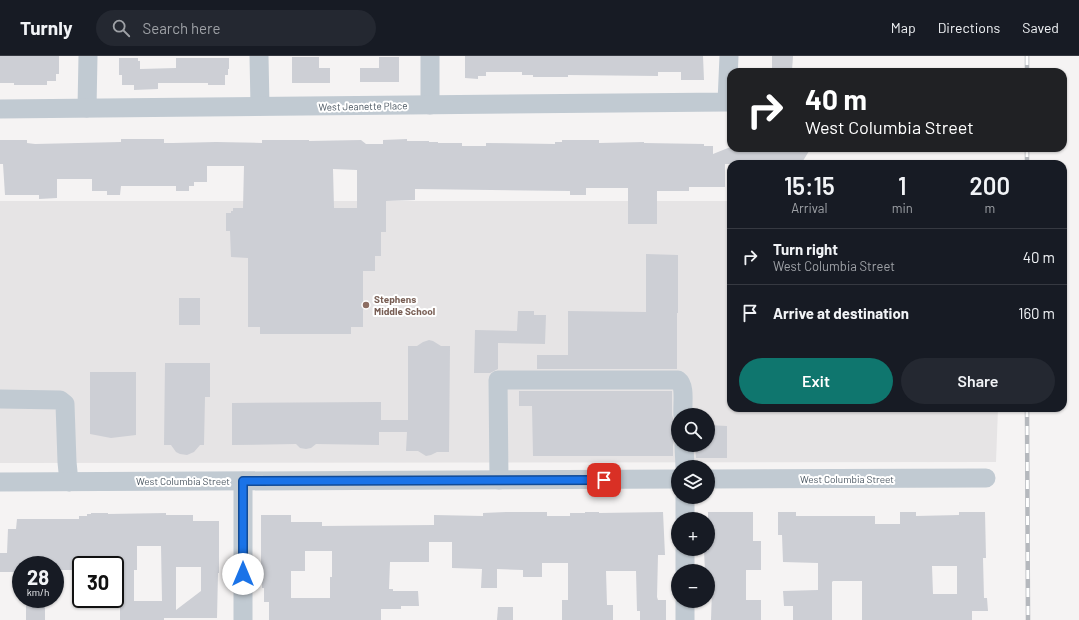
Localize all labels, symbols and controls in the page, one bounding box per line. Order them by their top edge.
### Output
search box [96,10,376,46]
text: Turnly [20,16,72,39]
icon: search [110,17,132,39]
text: Search here [142,19,220,37]
text: Map [891,19,916,36]
text: Directions [938,19,1000,36]
text: Saved [1022,19,1059,36]
text: 40 m [805,82,867,116]
icon: right [739,84,791,136]
street label: West Jeanette Place [318,99,408,113]
text: West Columbia Street [805,116,974,138]
text: 15:15 [784,171,835,200]
text: 1 [898,171,906,200]
text: 200 [970,171,1010,200]
text: Arrival [791,200,828,216]
text: min [892,200,913,216]
text: m [984,200,995,216]
text: Turn right [773,240,838,258]
icon: right [739,246,761,268]
text: 40 m [1023,248,1055,266]
text: West Columbia Street [773,258,895,274]
place label: Stephens Middle School [374,293,435,317]
marker: Stephens Middle School [361,300,371,310]
icon: arrive [739,302,761,324]
text: Arrive at destination [773,304,909,322]
text: 160 m [1018,304,1055,322]
button: Exit [739,358,893,404]
button: Share [901,358,1055,404]
map controls [671,408,715,608]
button: search [671,408,715,452]
button: layers [671,460,715,504]
pin [587,463,621,497]
icon: arrive [593,469,615,491]
street label: West Columbia Street [800,473,894,485]
street label: West Columbia Street [136,475,230,487]
button: + [671,512,715,556]
position arrow [222,553,264,595]
speed limit sign: 30 [72,556,124,608]
button: − [671,564,715,608]
text: 28 [27,565,49,589]
text: km/h [27,586,49,598]

